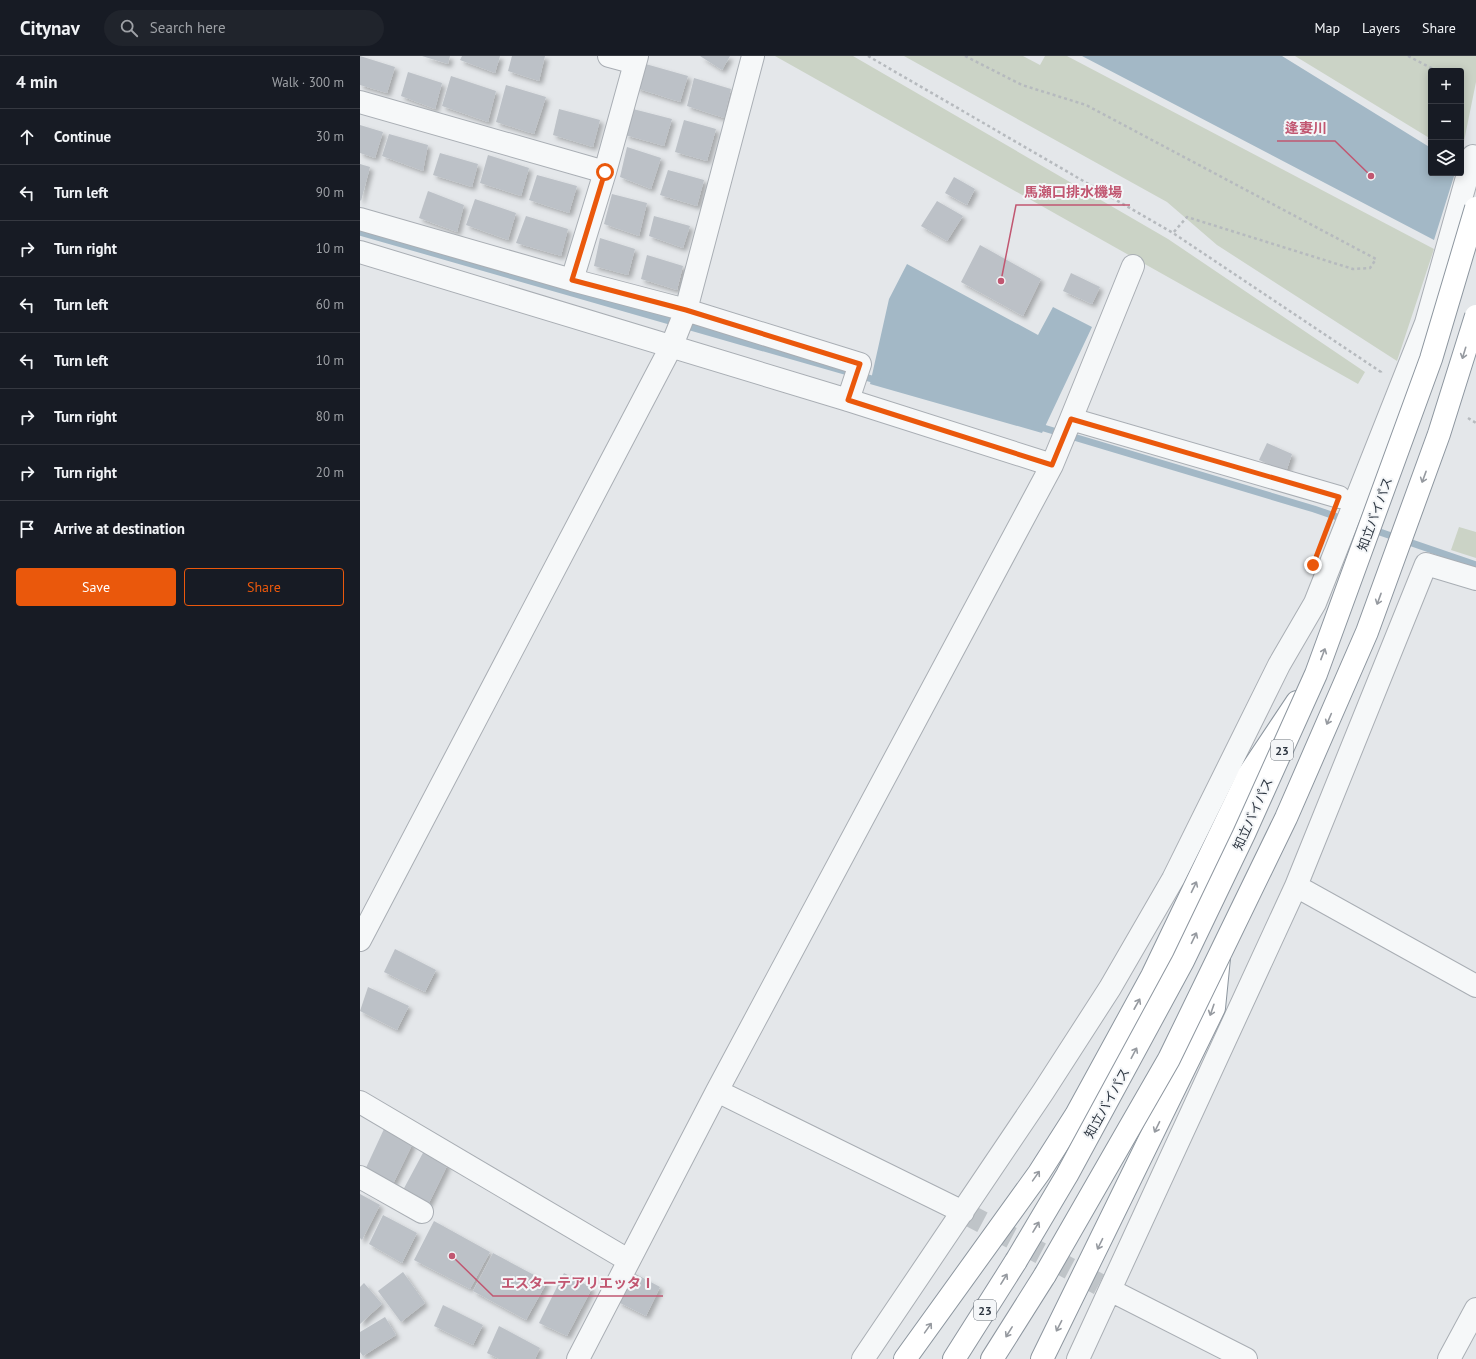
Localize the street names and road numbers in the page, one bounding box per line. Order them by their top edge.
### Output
street label: 知立バイパス [1354,475,1396,553]
road number: 23 [1271,740,1293,760]
street label: 知立バイパス [1229,775,1277,853]
street label: 知立バイパス [1081,1065,1133,1141]
road number: 23 [974,1300,996,1320]

